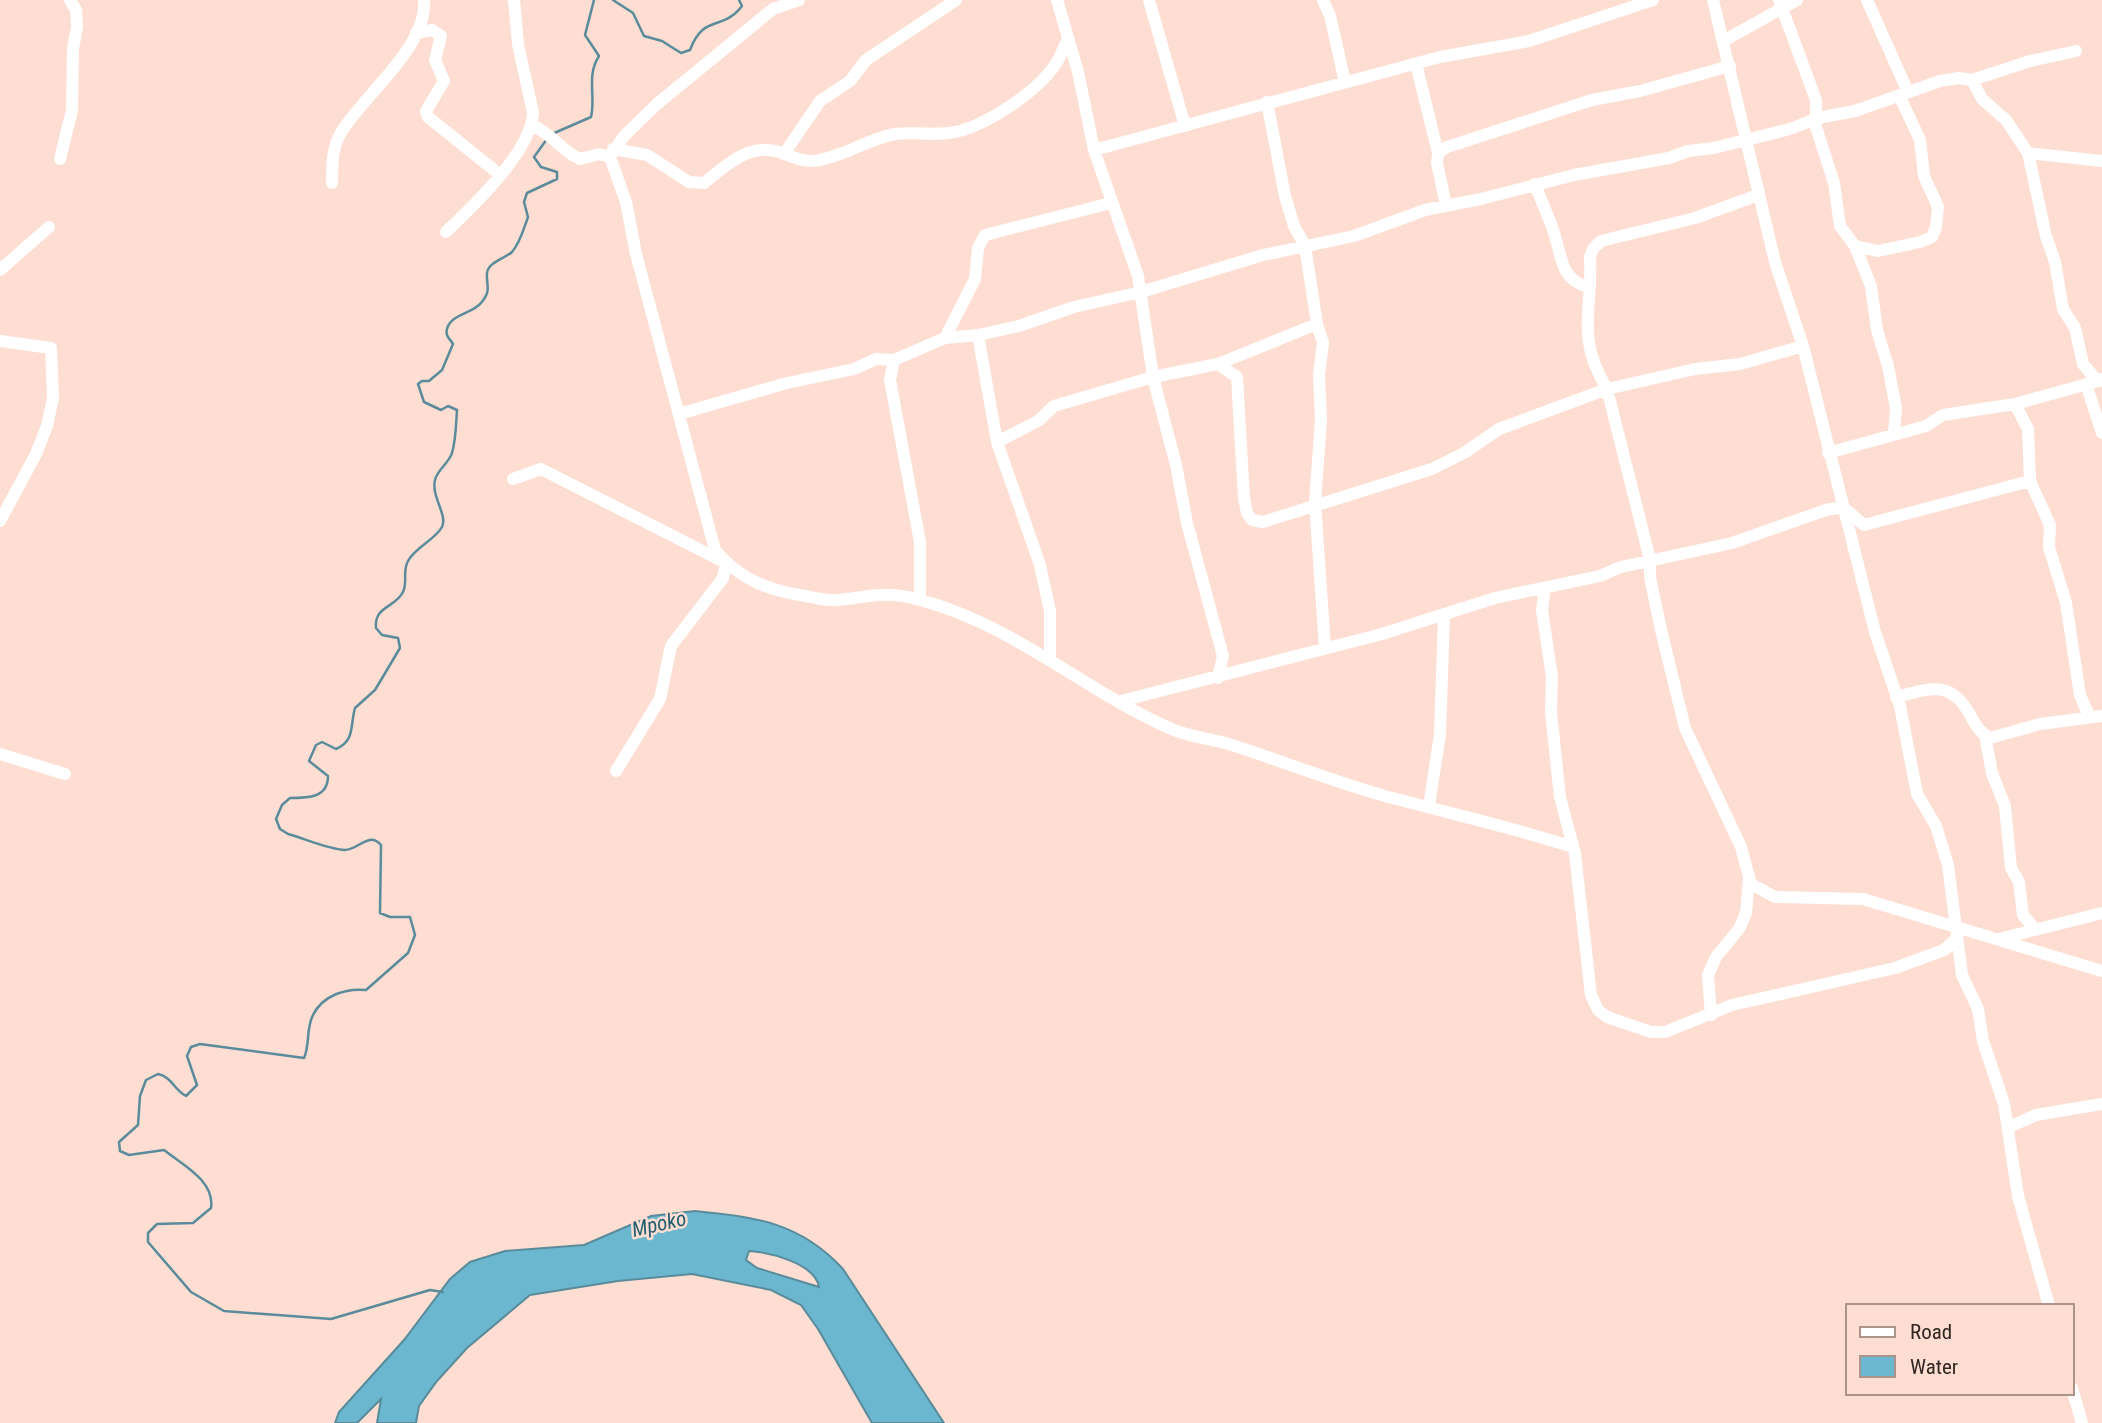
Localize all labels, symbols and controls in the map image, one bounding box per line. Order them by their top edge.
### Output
water label: Mpoko [629,1206,689,1242]
legend [1846,1304,2074,1395]
text: Road [1910,1320,1952,1344]
text: Water [1910,1355,1958,1379]

